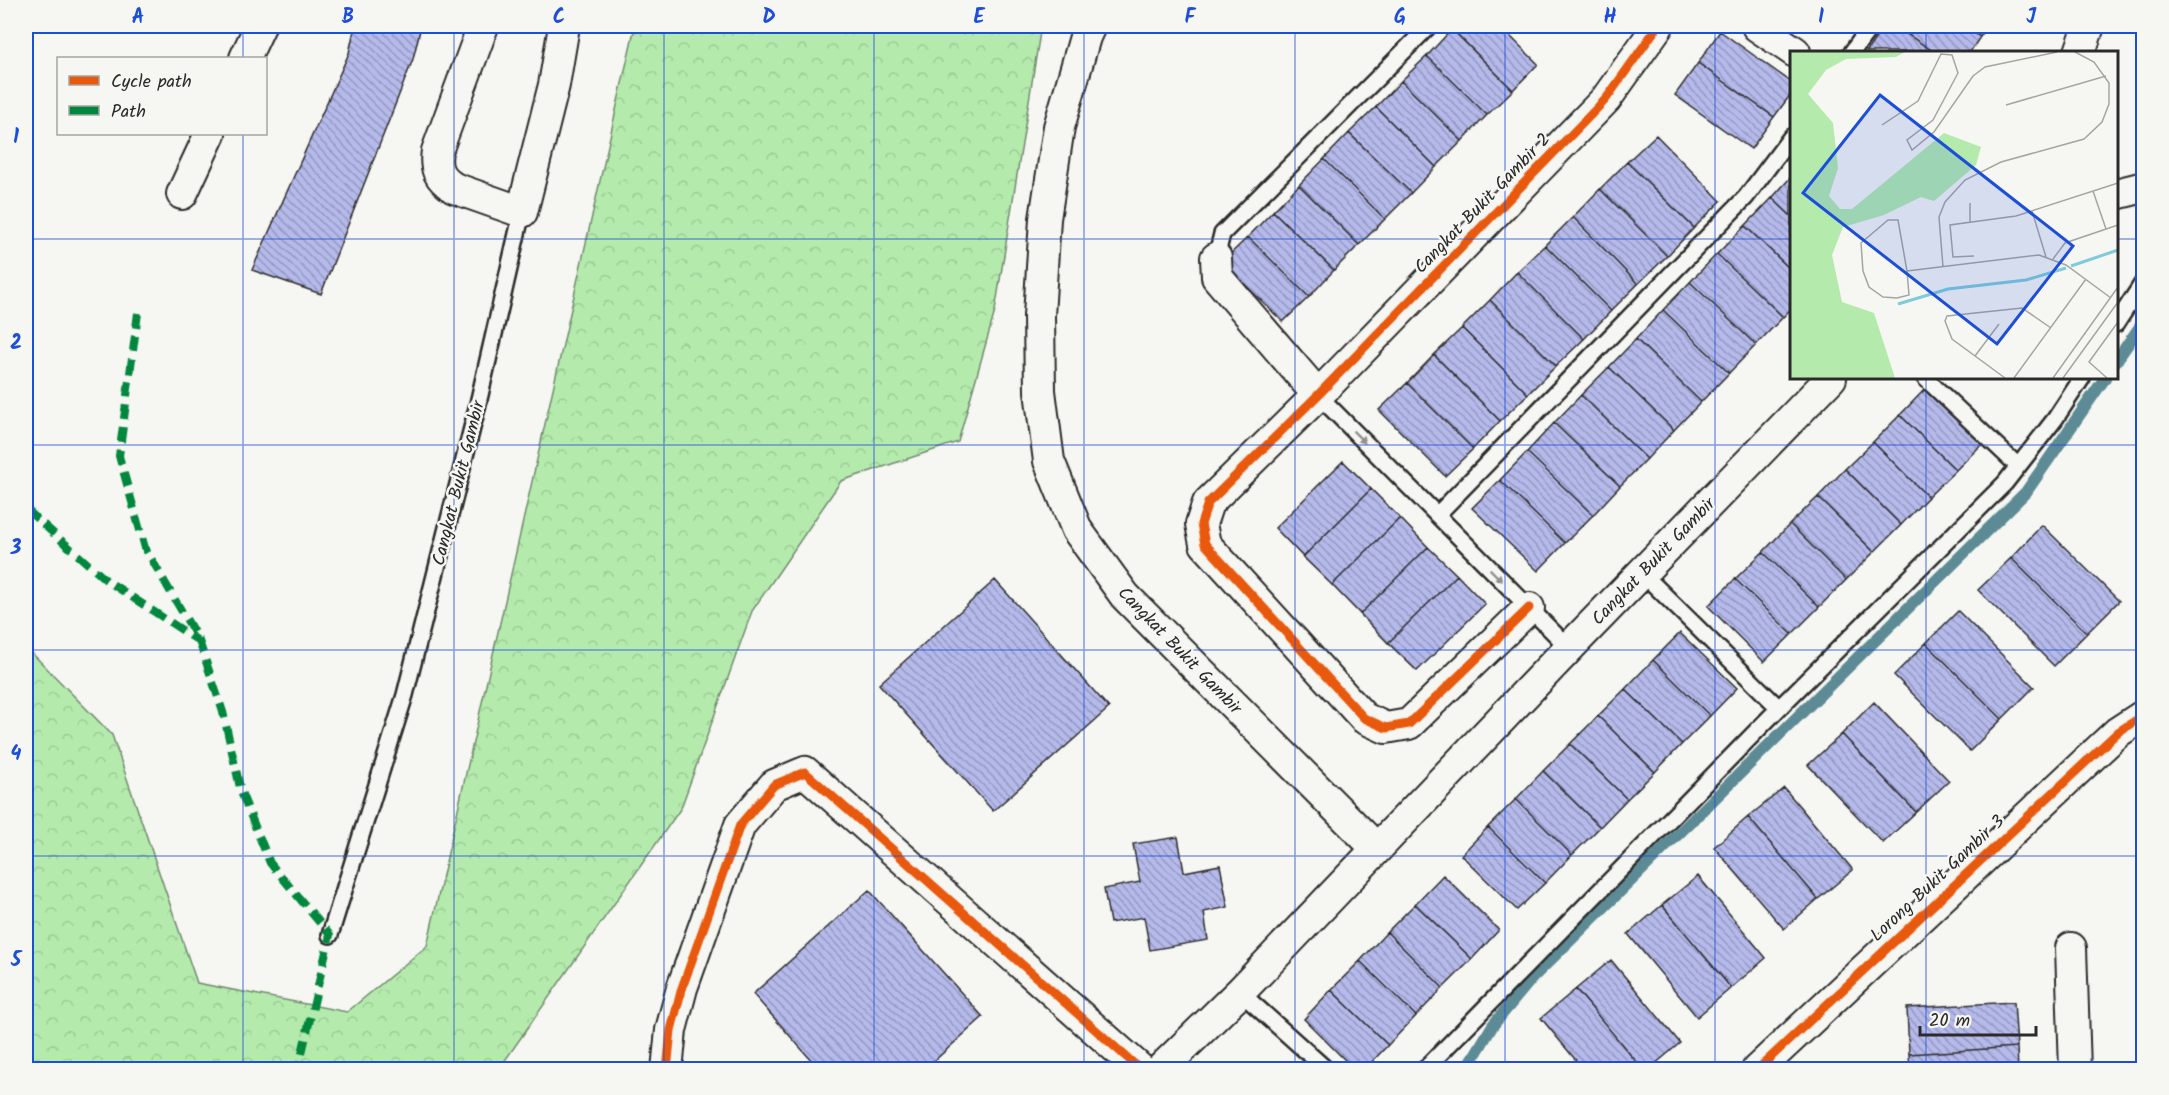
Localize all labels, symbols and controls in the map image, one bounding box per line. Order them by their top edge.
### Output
text: A [132,2,144,34]
text: B [342,2,354,34]
text: C [553,2,565,34]
text: D [762,2,776,34]
text: E [973,2,985,34]
text: F [1185,2,1197,34]
text: G [1394,2,1406,34]
text: H [1603,2,1617,34]
text: I [1818,2,1824,34]
text: J [2026,2,2037,34]
inset map [1790,51,2118,380]
legend [57,57,267,135]
text: Cycle path [111,68,192,97]
text: Path [111,98,146,127]
text: 1 [13,122,19,154]
street label: Cangkat Bukit Gambir 2 [1408,127,1558,281]
text: 2 [10,328,22,360]
street label: Cangkat Bukit Gambir [425,397,494,569]
one-way arrow [1352,429,1366,444]
street label: Cangkat Bukit Gambir [1585,490,1724,633]
text: 3 [10,533,22,565]
one-way arrow [1489,568,1503,582]
street label: Cangkat Bukit Gambir [1110,580,1249,723]
text: 4 [11,739,22,771]
street label: Lorong Bukit Gambir 3 [1864,809,2012,950]
text: 5 [10,945,23,977]
scale bar [1920,999,2036,1037]
text: 20 m [1929,1007,1970,1036]

